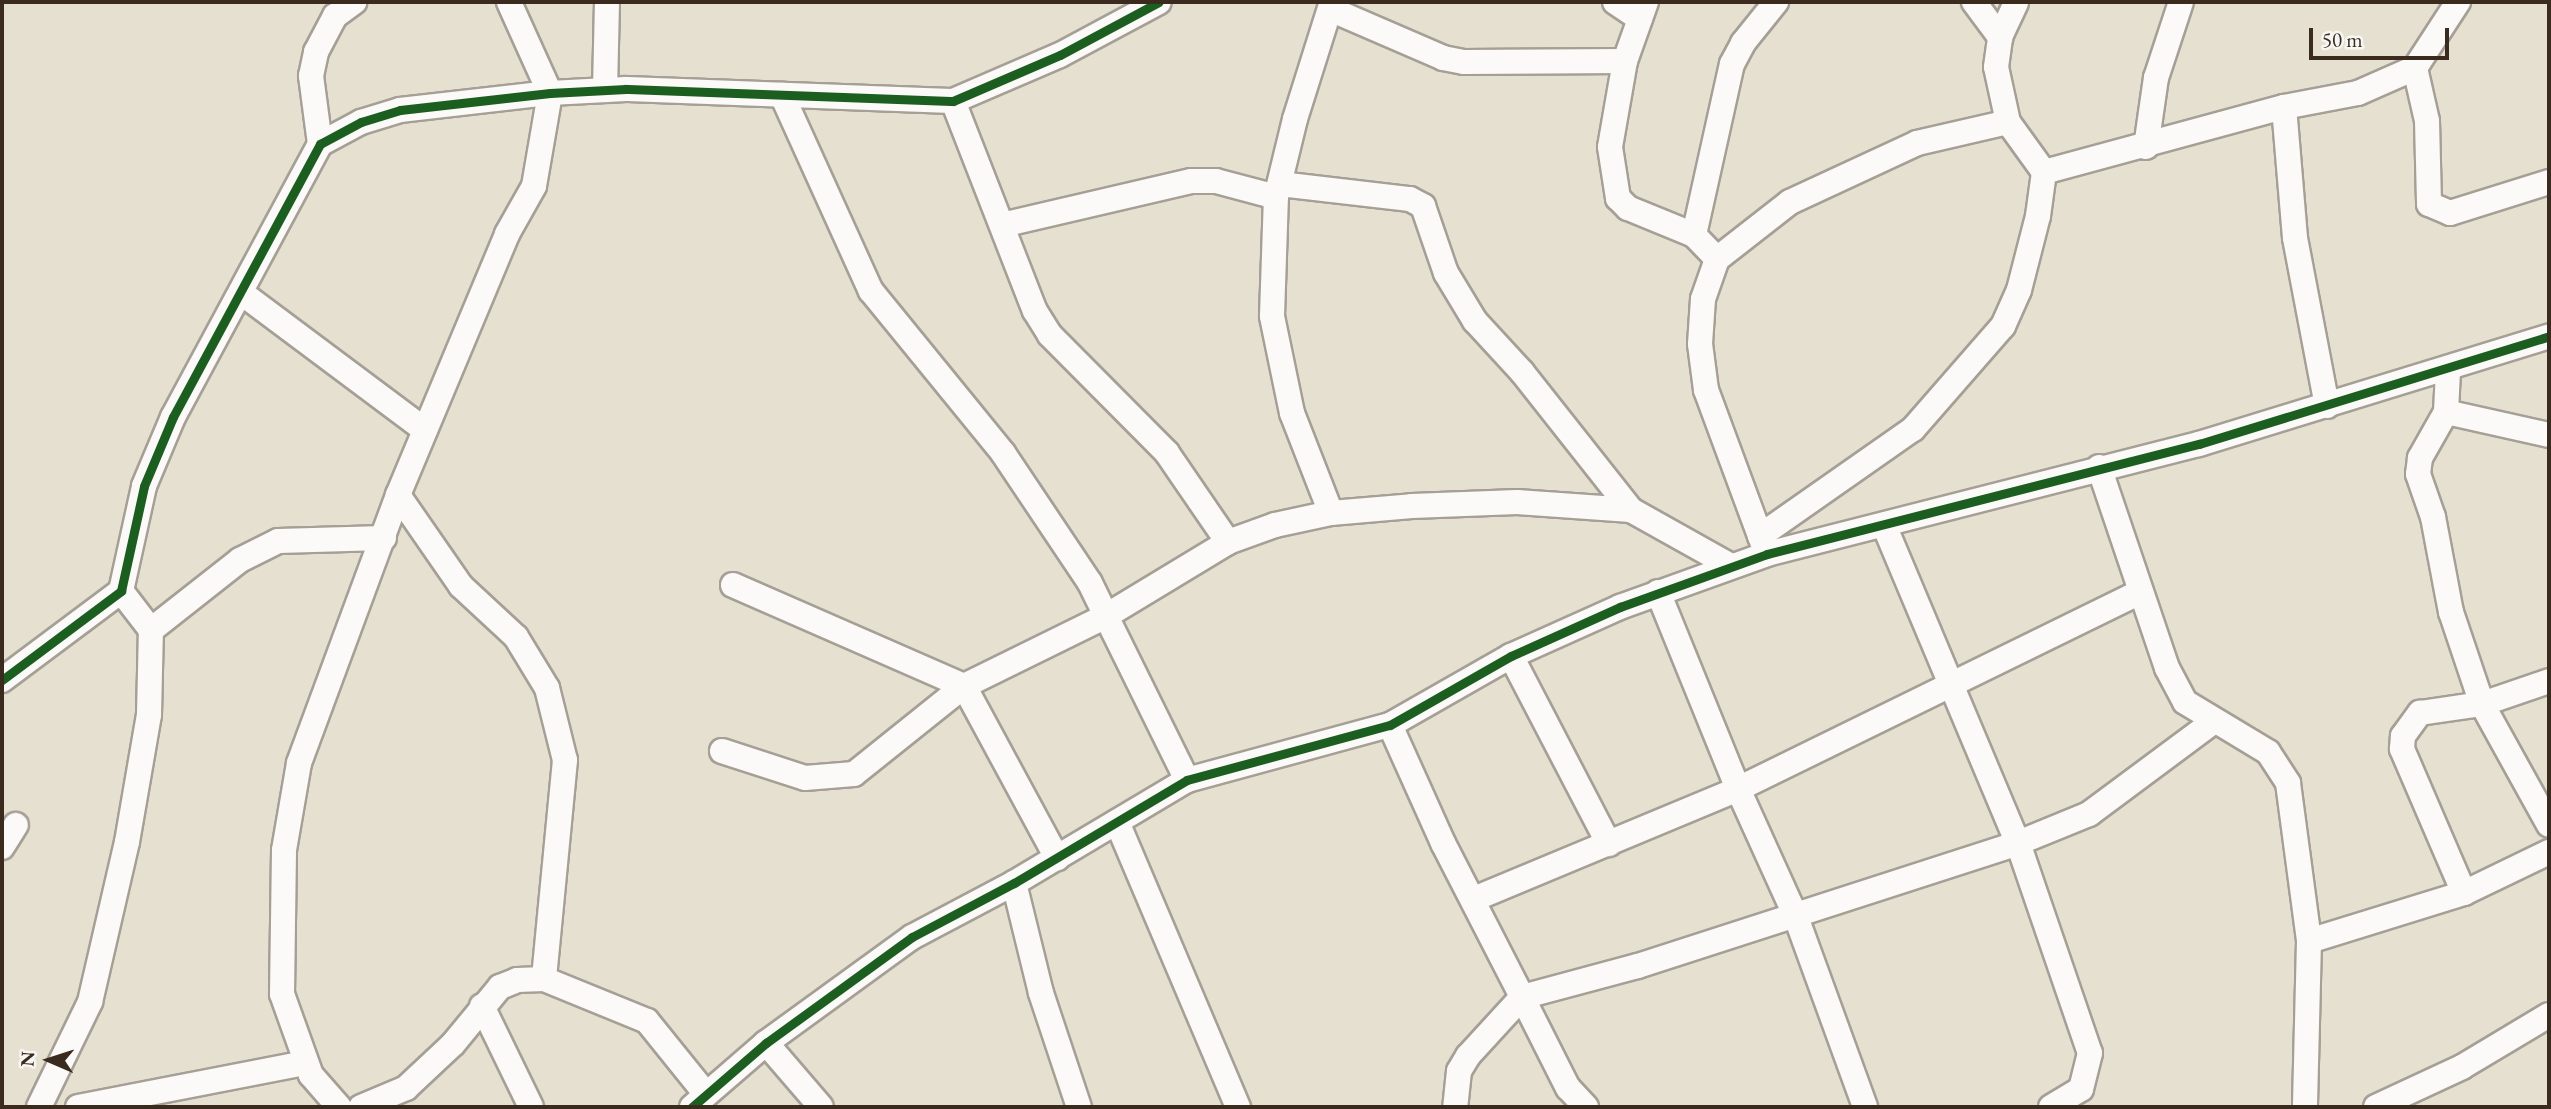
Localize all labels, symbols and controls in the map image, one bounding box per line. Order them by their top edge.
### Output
scale bar [2313,14,2453,58]
text: 50 m [2322,26,2363,53]
north arrow [14,1025,84,1095]
text: N [15,1051,40,1067]

